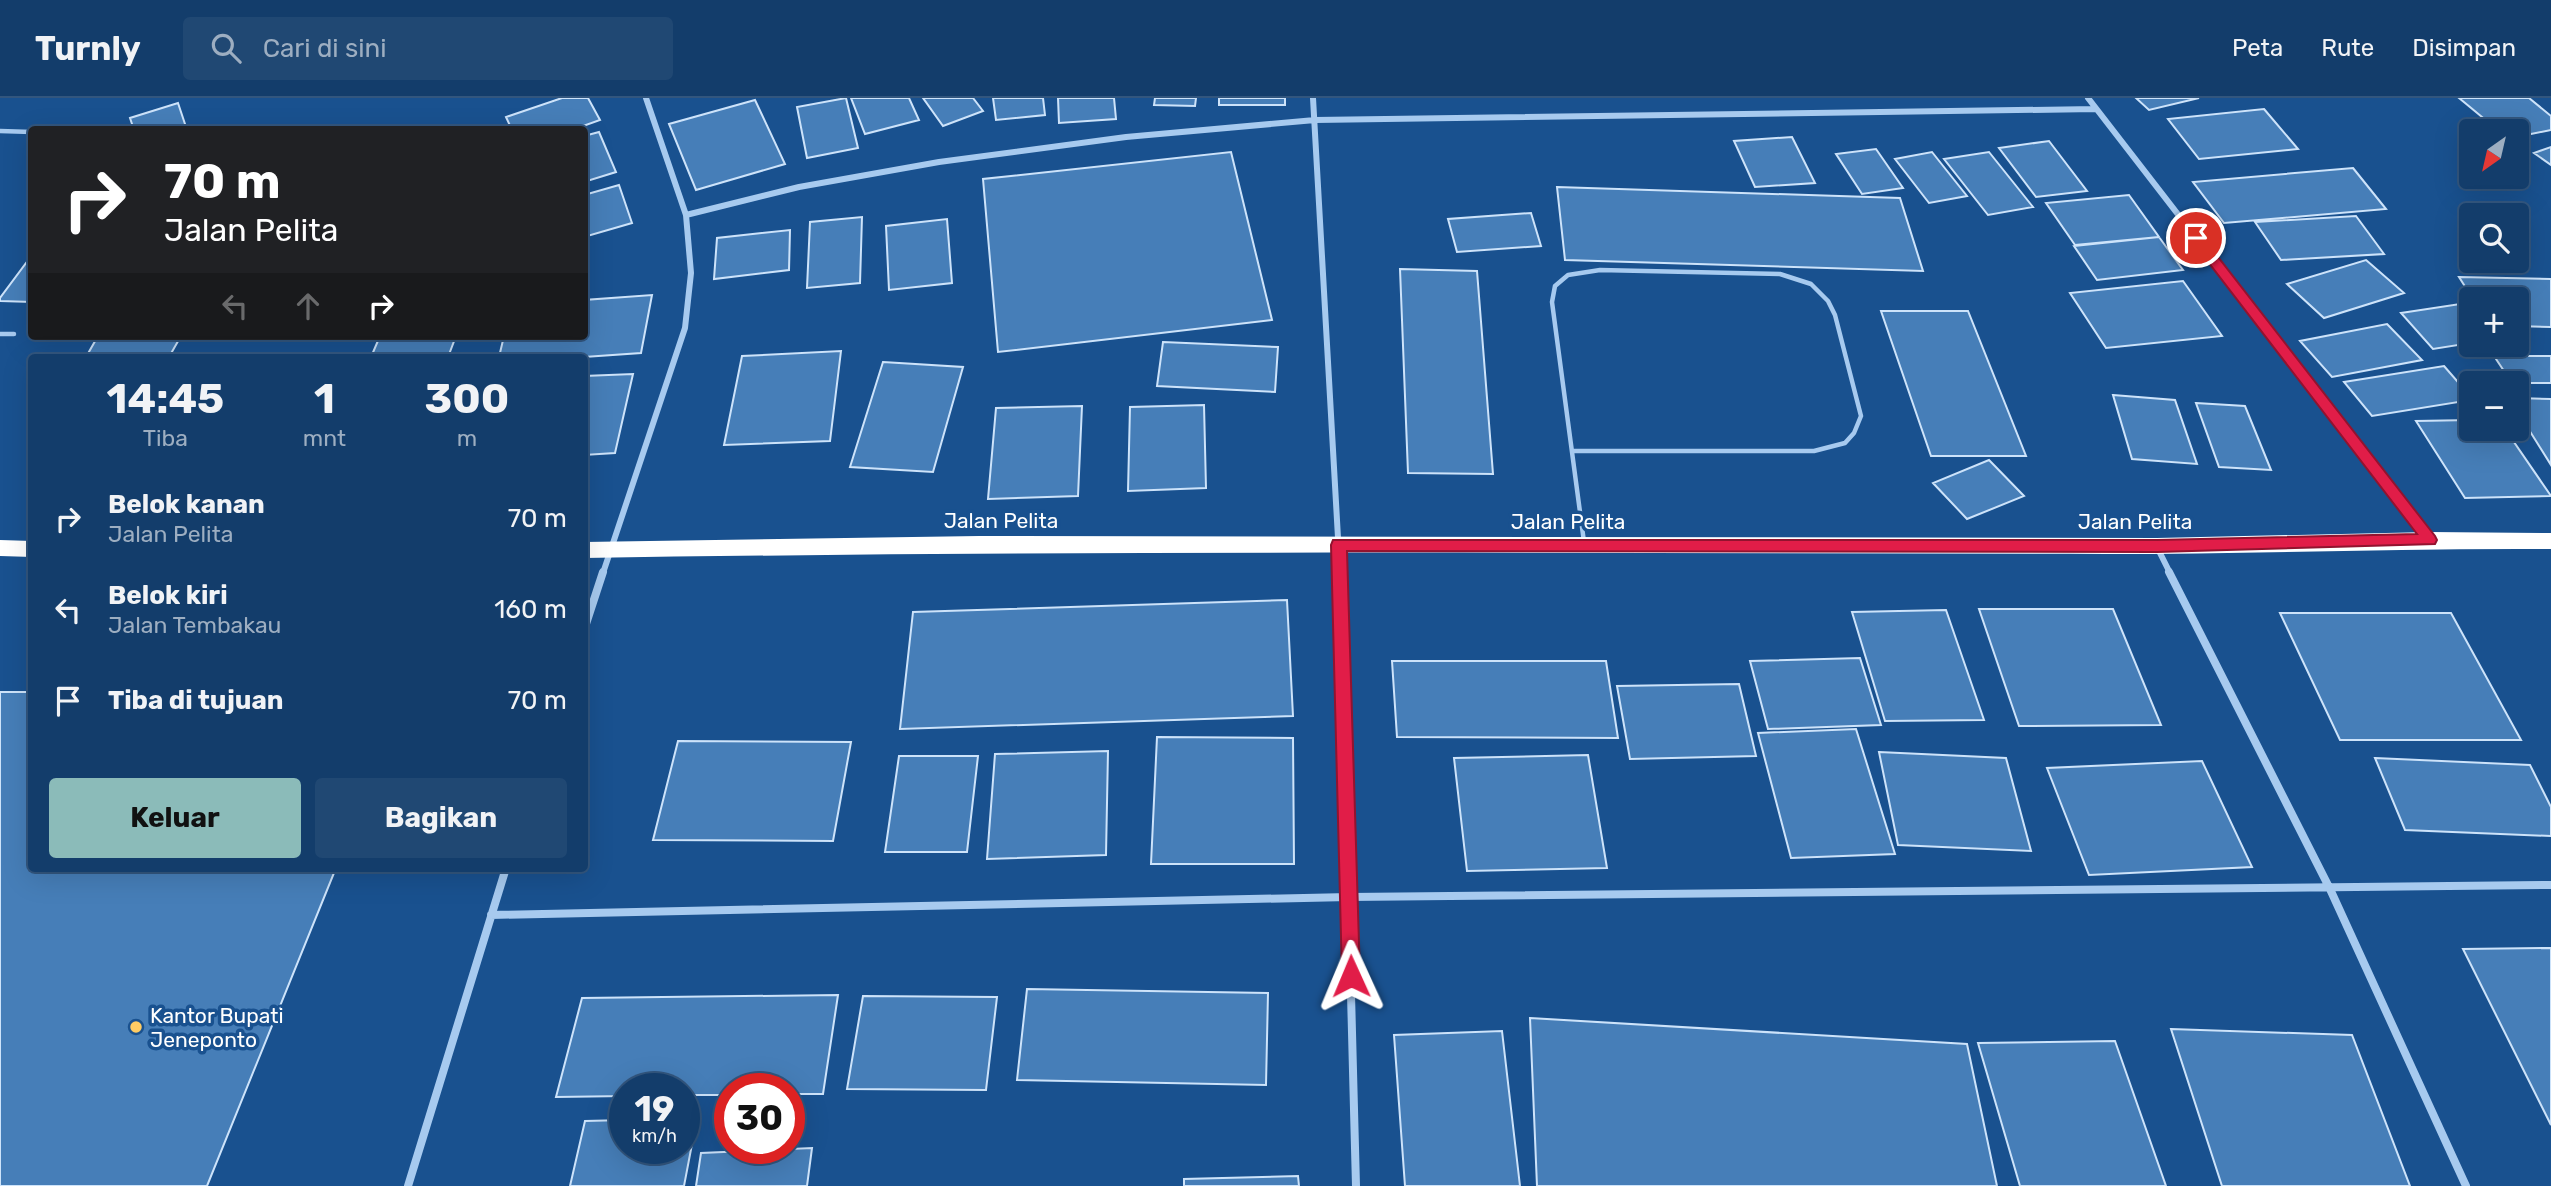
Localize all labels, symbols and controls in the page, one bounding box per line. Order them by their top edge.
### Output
search box [183,17,673,80]
text: Turnly [35,29,141,68]
icon: search [207,29,245,67]
text: Cari di sini [263,33,387,64]
text: Peta [2232,34,2283,62]
text: Rute [2321,34,2374,62]
text: Disimpan [2412,34,2516,62]
north arrow [2459,119,2529,189]
map controls [2459,119,2529,441]
text: 70 m [164,152,281,210]
icon: right [49,154,140,245]
button: search [2459,203,2529,273]
pin [2166,208,2226,268]
text: Jalan Pelita [164,211,338,249]
icon: arrive [2177,219,2215,257]
icon: left [216,287,254,325]
icon: ahead [289,287,327,325]
icon: right [362,287,400,325]
button: + [2459,287,2529,357]
button: − [2459,371,2529,441]
text: 14:45 [107,374,224,424]
text: 1 [314,374,335,424]
text: 300 [425,374,509,424]
text: Tiba [143,424,188,452]
text: mnt [303,424,346,452]
text: m [457,424,477,452]
text: Belok kanan [108,489,265,520]
icon: right [49,500,87,538]
text: 70 m [508,503,567,534]
street label: Jalan Pelita [944,508,1058,533]
street label: Jalan Pelita [1511,509,1625,534]
street label: Jalan Pelita [2078,509,2192,534]
text: Jalan Pelita [108,520,233,548]
text: Belok kiri [108,580,228,611]
icon: left [49,591,87,629]
text: 160 m [494,594,567,625]
text: Jalan Tembakau [108,611,281,639]
icon: arrive [49,682,87,720]
text: Tiba di tujuan [108,685,283,716]
text: 70 m [508,685,567,716]
button: Keluar [49,778,301,858]
button: Bagikan [315,778,567,858]
position arrow [1314,939,1388,1013]
place label: Kantor Bupati Jeneponto [150,1003,284,1052]
marker: Kantor Bupati Jeneponto [128,1019,144,1035]
speed limit sign: 30 [714,1073,805,1164]
text: 19 [635,1088,674,1130]
text: km/h [632,1125,677,1147]

